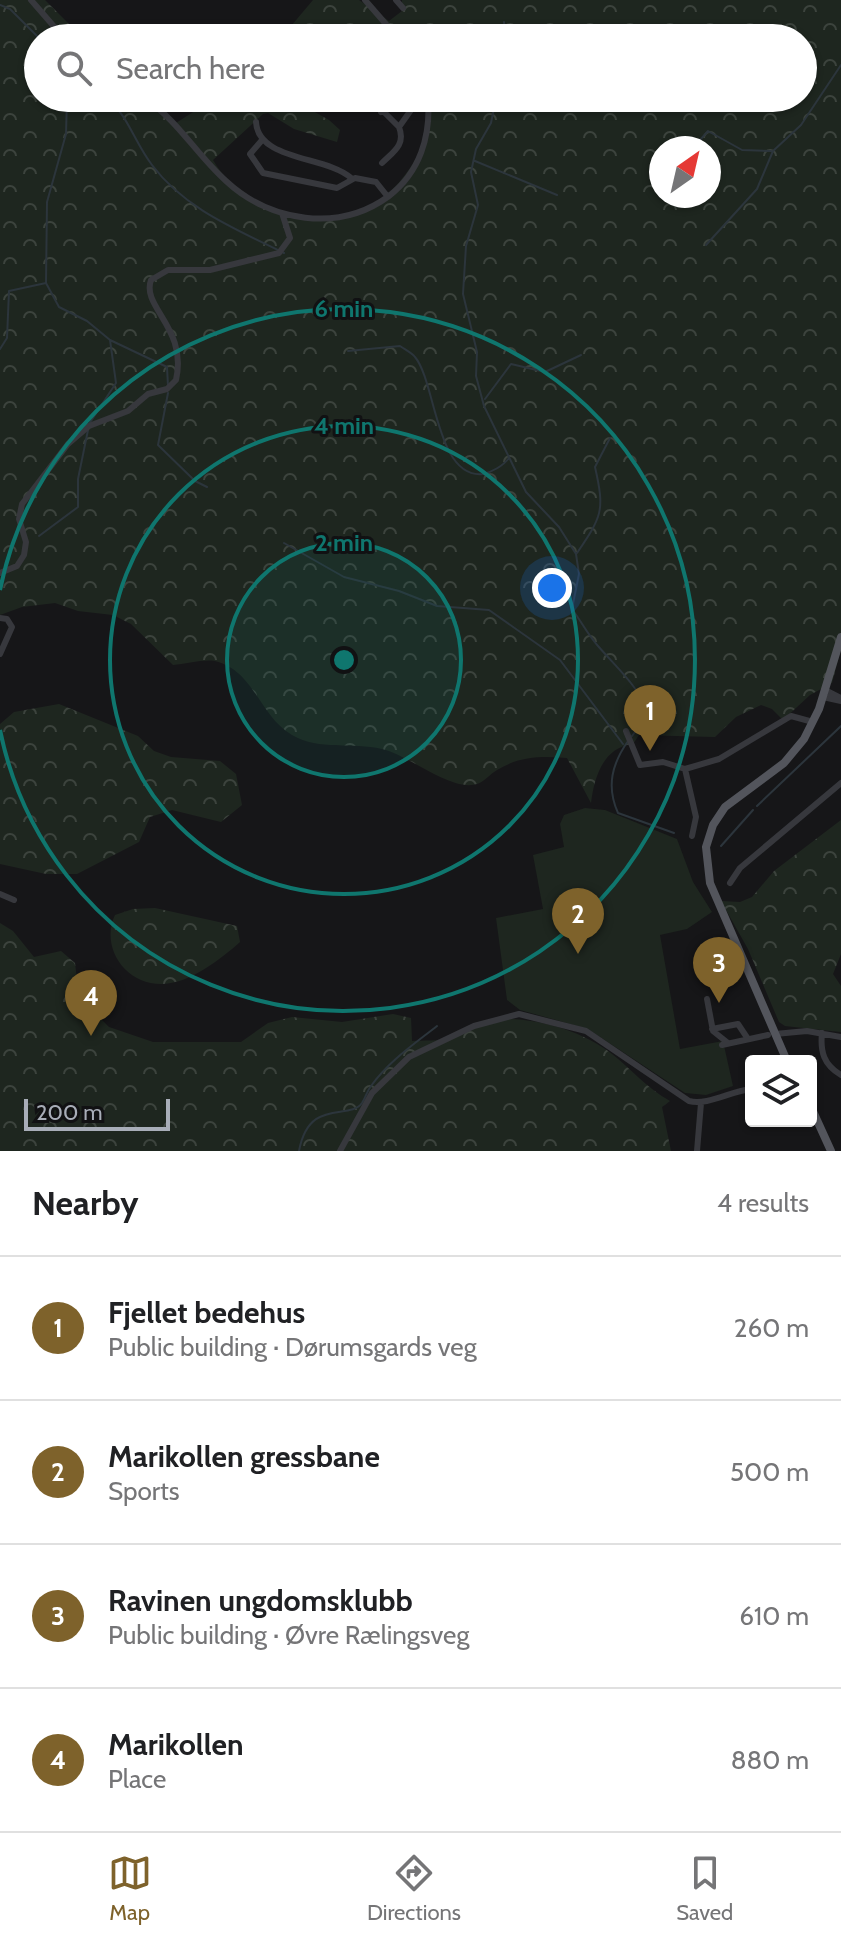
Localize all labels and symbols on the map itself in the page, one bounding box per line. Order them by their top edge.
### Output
north arrow [649,136,721,208]
text: 6 min [315,294,373,323]
text: 4 min [314,411,374,440]
text: 2 min [315,528,373,557]
your location [532,568,572,608]
centre of rings [330,646,358,674]
pin: 1 [624,685,676,751]
pin: 2 [552,888,604,954]
pin: 3 [693,937,745,1003]
pin: 4 [65,970,117,1036]
scale bar [24,1095,170,1131]

